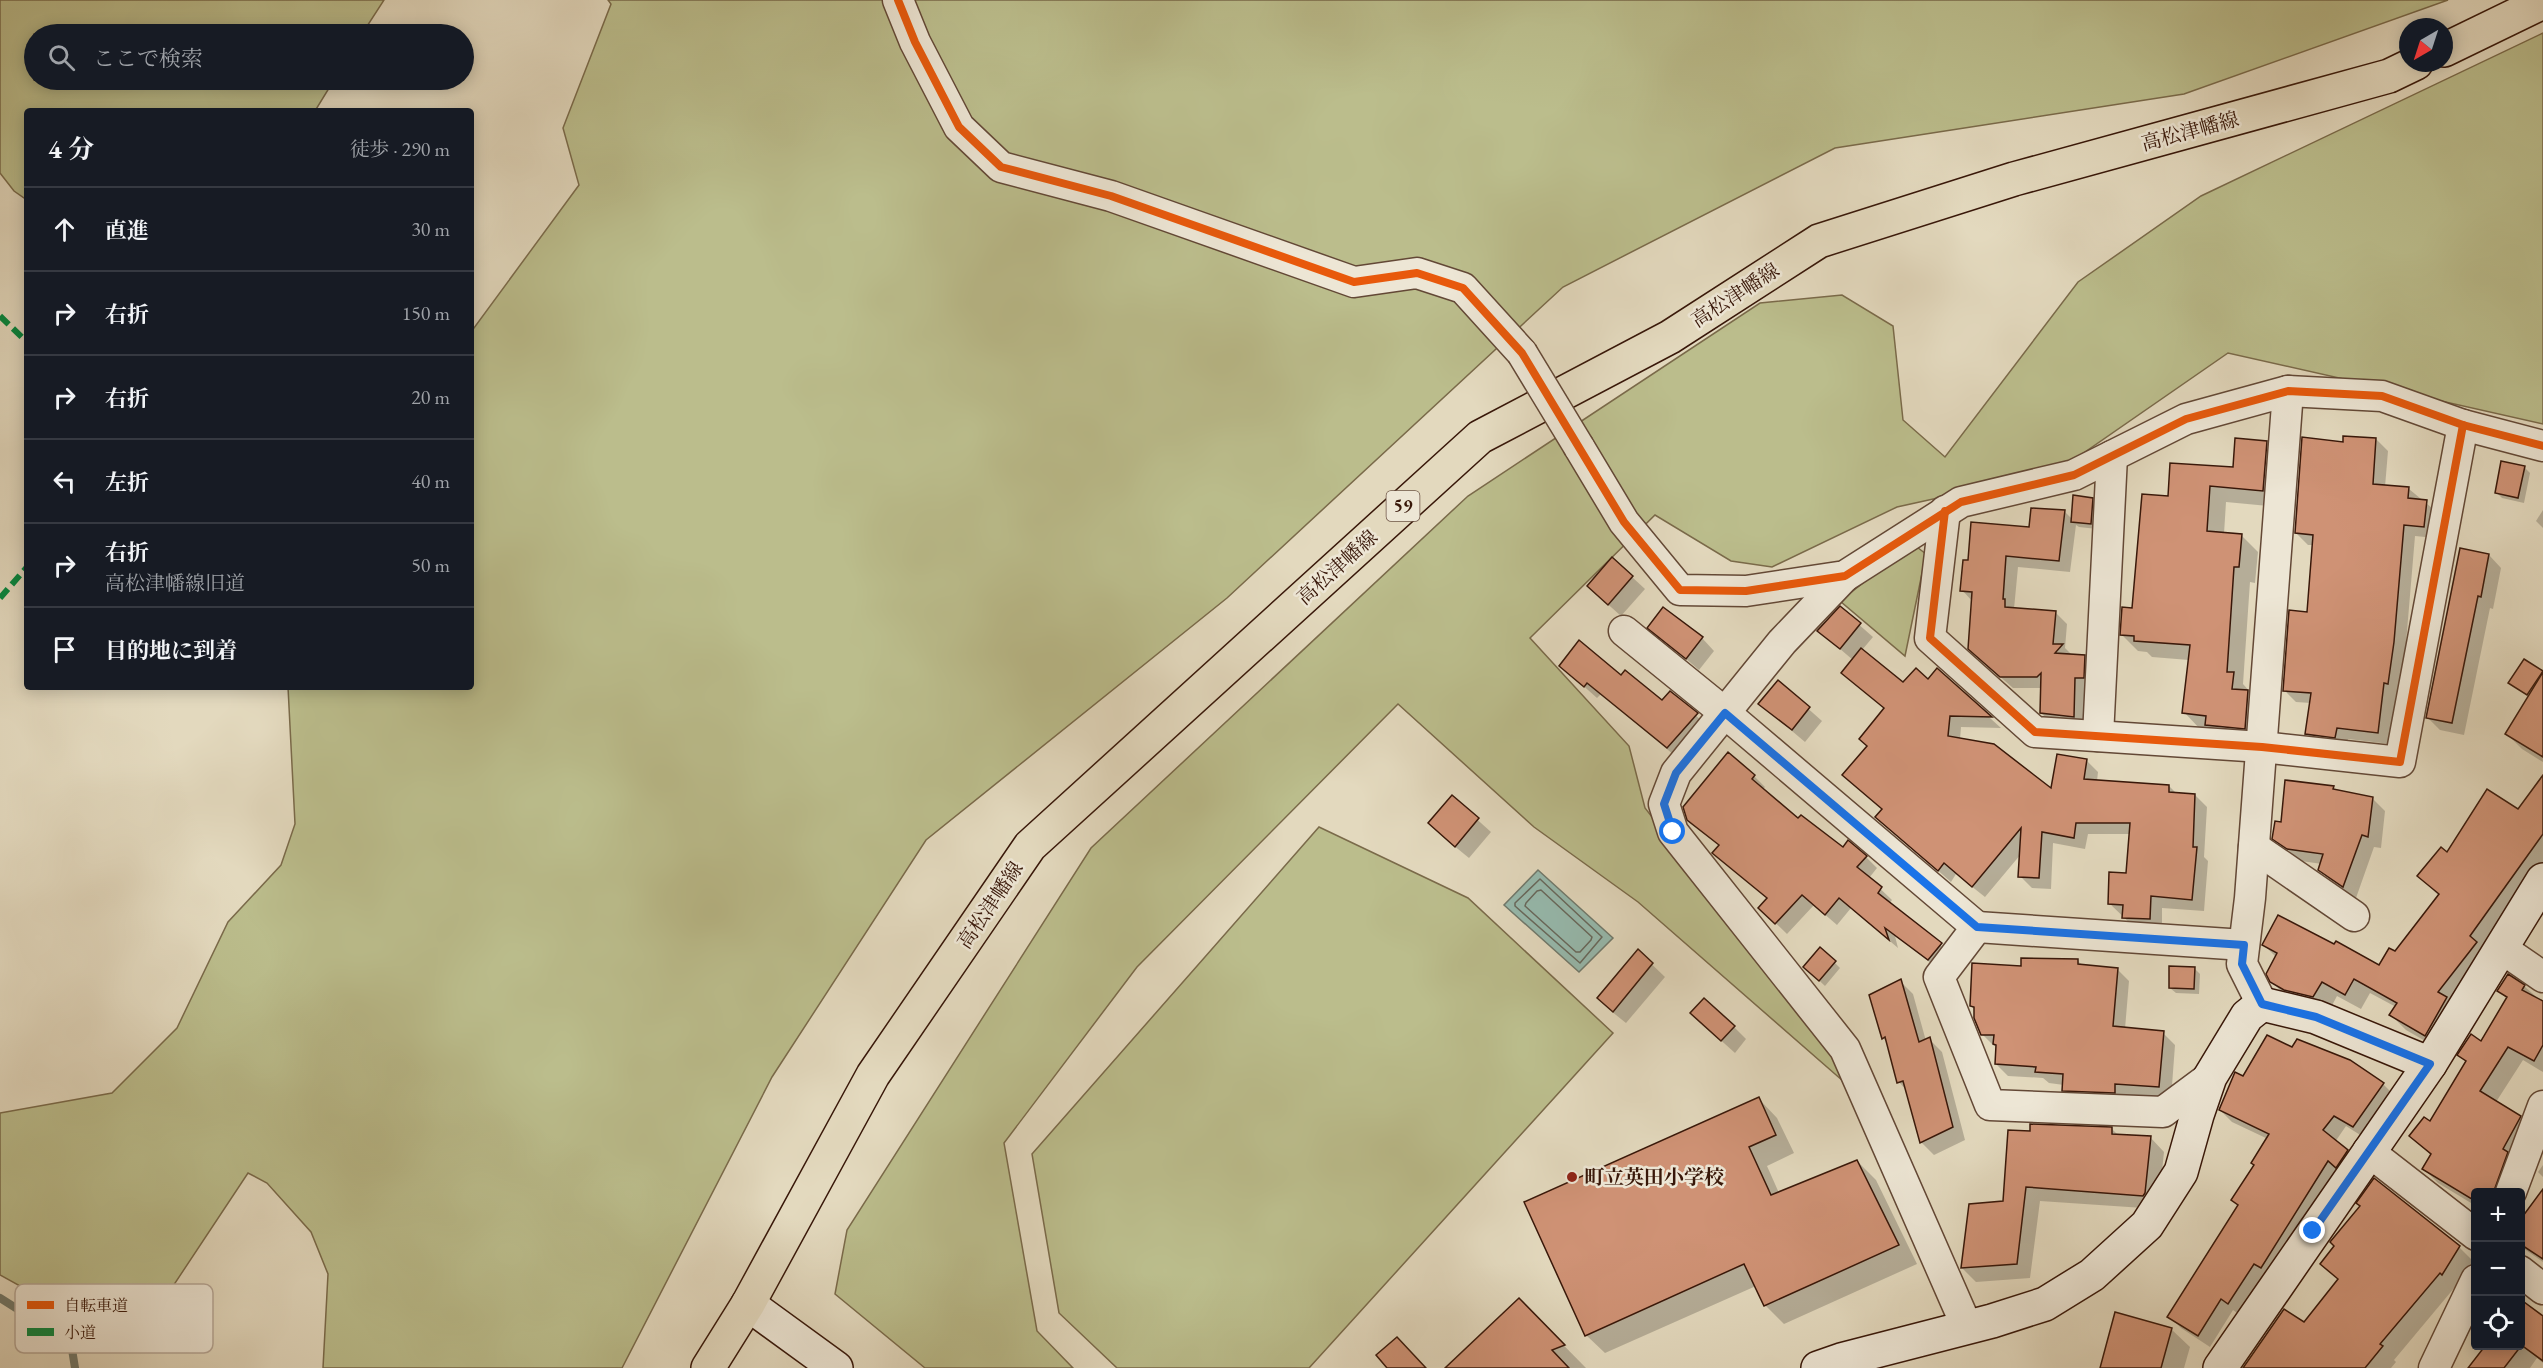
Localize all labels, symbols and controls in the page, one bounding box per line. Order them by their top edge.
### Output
north arrow [2399,18,2453,72]
search box [24,24,474,90]
icon: search [45,41,78,74]
text: ここで検索 [93,44,203,73]
street label: 高松津幡線 [2138,106,2242,156]
text: 4 分 [48,132,94,166]
text: 徒歩 · 290 m [350,136,450,162]
icon: ahead [48,213,81,246]
text: 直進 [105,216,149,245]
text: 30 m [411,216,450,242]
street label: 高松津幡線 [1686,257,1784,333]
icon: right [48,297,81,330]
text: 右折 [105,300,149,329]
text: 150 m [402,300,450,326]
icon: right [48,381,81,414]
text: 右折 [105,384,149,413]
text: 20 m [411,384,450,410]
icon: left [48,465,81,498]
text: 左折 [105,468,149,497]
text: 40 m [411,468,450,494]
road number: 59 [1386,491,1420,521]
street label: 高松津幡線 [1291,524,1383,610]
text: 右折 [105,538,149,567]
icon: right [48,549,81,582]
text: 50 m [411,552,450,578]
text: 高松津幡線旧道 [105,570,245,596]
icon: arrive [48,633,81,666]
text: 目的地に到着 [105,636,237,665]
route start [1659,818,1685,844]
street label: 高松津幡線 [951,856,1029,954]
place label: 町立英田小学校 [1584,1164,1724,1190]
marker: 町立英田小学校 [1565,1170,1579,1184]
map controls [2471,1188,2525,1350]
button: + [2471,1188,2525,1242]
route end [2299,1217,2325,1243]
button: − [2471,1242,2525,1296]
legend [15,1284,213,1353]
text: 自転車道 [64,1295,128,1316]
button: locate [2471,1296,2525,1350]
text: 小道 [64,1322,96,1343]

